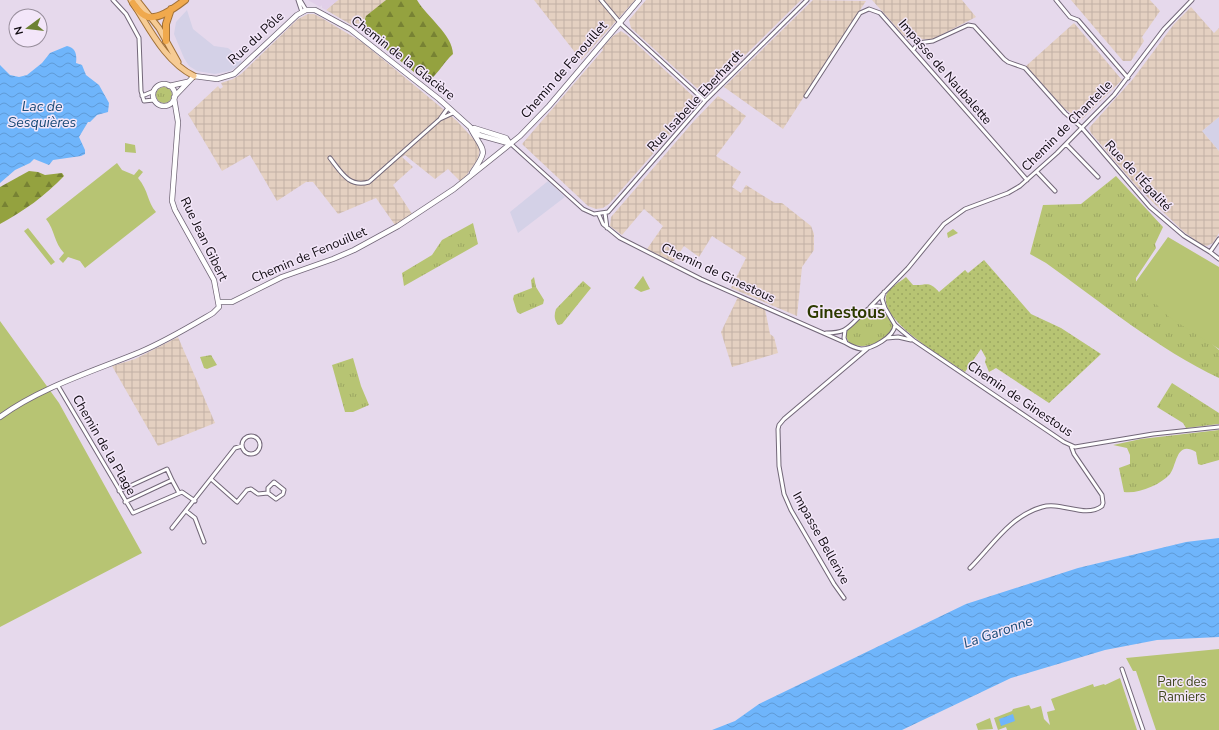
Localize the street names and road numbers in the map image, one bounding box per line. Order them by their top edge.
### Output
street label: Rue du Pôle [224,7,288,69]
street label: Chemin de la Glacière [347,12,459,104]
street label: Impasse de Naubalette [894,15,996,129]
street label: Chemin de Fenouillet [517,17,612,123]
street label: Rue Isabelle Eberhardt [643,46,747,156]
street label: Chemin de Chantelle [1017,76,1117,176]
street label: Rue de l'Égalité [1101,136,1176,215]
street label: Rue Jean Gibert [176,194,232,284]
street label: Chemin de Fenouillet [249,222,370,287]
street label: Chemin de Ginestous [658,239,778,307]
street label: Chemin de Ginestous [964,357,1076,441]
street label: Chemin de la Plage [68,391,140,499]
street label: Impasse Bellerive [788,489,854,588]

